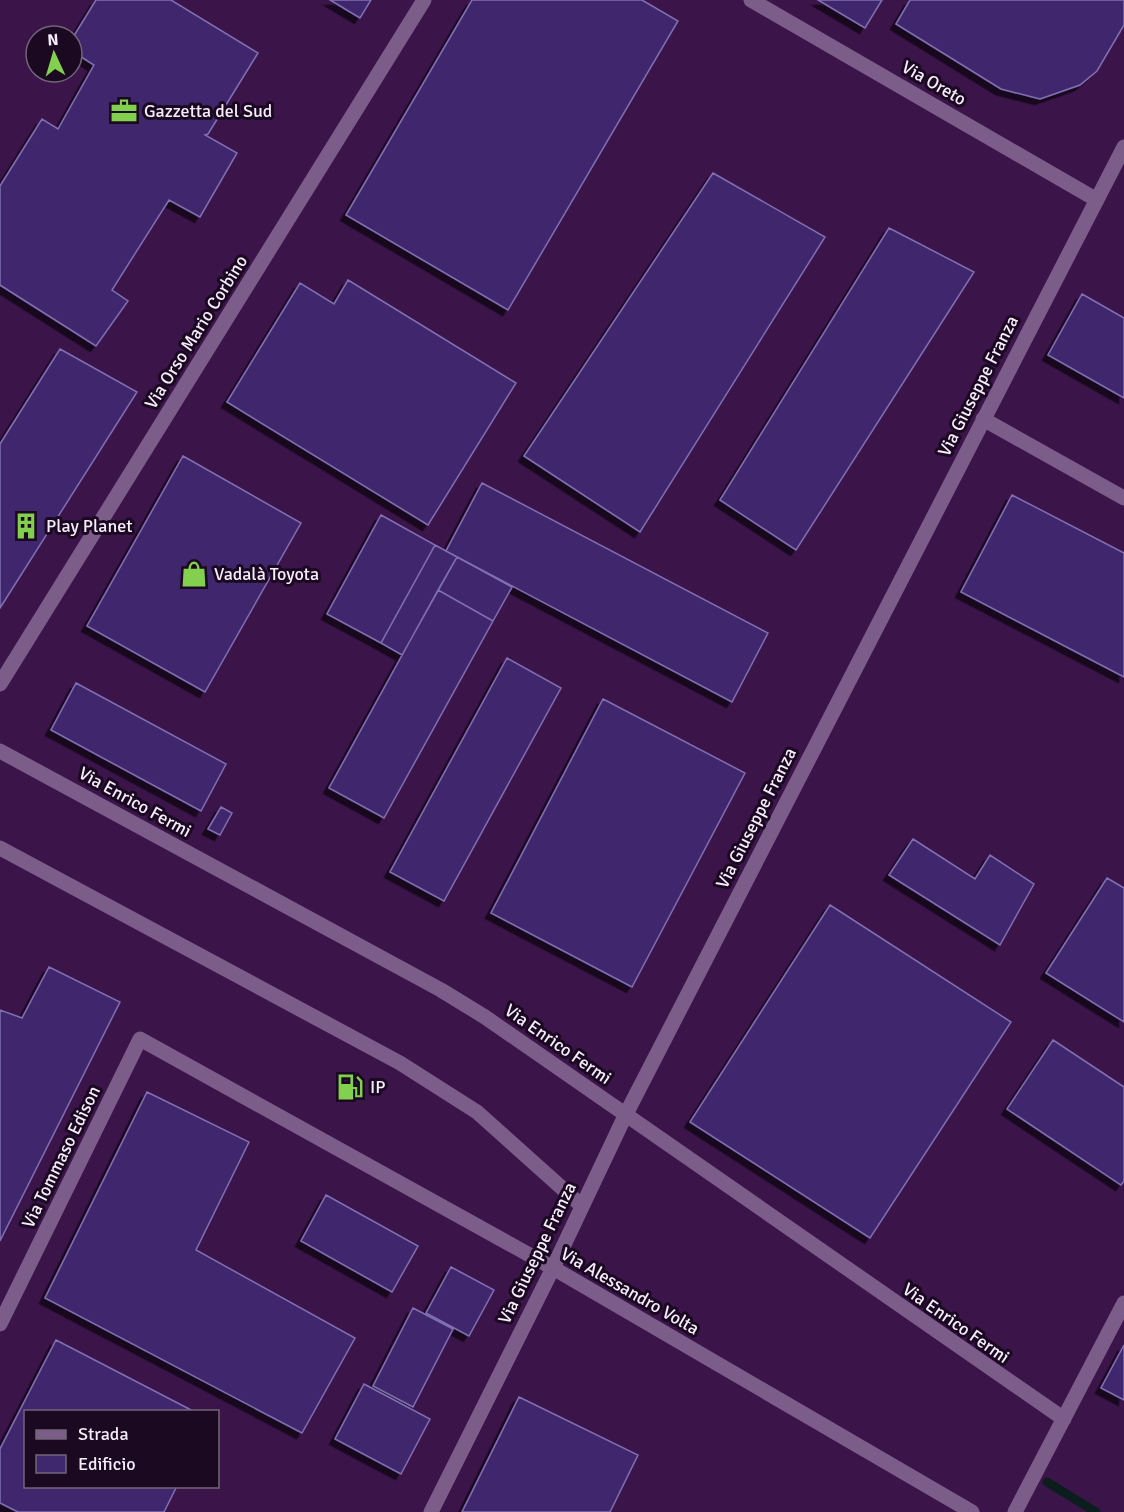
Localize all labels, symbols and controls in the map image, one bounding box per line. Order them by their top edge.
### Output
north arrow [24,24,84,84]
text: N [47,30,59,50]
street label: Via Oreto [898,56,970,110]
office icon: Gazzetta del Sud [109,96,139,126]
place label: Gazzetta del Sud [144,100,272,122]
street label: Via Orso Mario Corbino [140,251,252,413]
street label: Via Giuseppe Franza [933,312,1023,460]
building icon: Play Planet [11,511,41,541]
place label: Play Planet [46,515,133,537]
shop icon: Vadalà Toyota [179,559,209,589]
place label: Vadalà Toyota [214,563,319,585]
street label: Via Giuseppe Franza [711,744,801,892]
street label: Via Enrico Fermi [75,762,195,842]
street label: Via Enrico Fermi [500,999,616,1089]
fuel station icon: IP [335,1072,365,1102]
place label: IP [370,1076,386,1098]
street label: Via Tommaso Edison [17,1082,105,1232]
street label: Via Giuseppe Franza [493,1178,581,1328]
street label: Via Alessandro Volta [557,1242,703,1340]
street label: Via Enrico Fermi [898,1278,1014,1368]
legend [24,1410,219,1488]
text: Strada [78,1423,129,1445]
text: Edificio [78,1453,136,1475]

